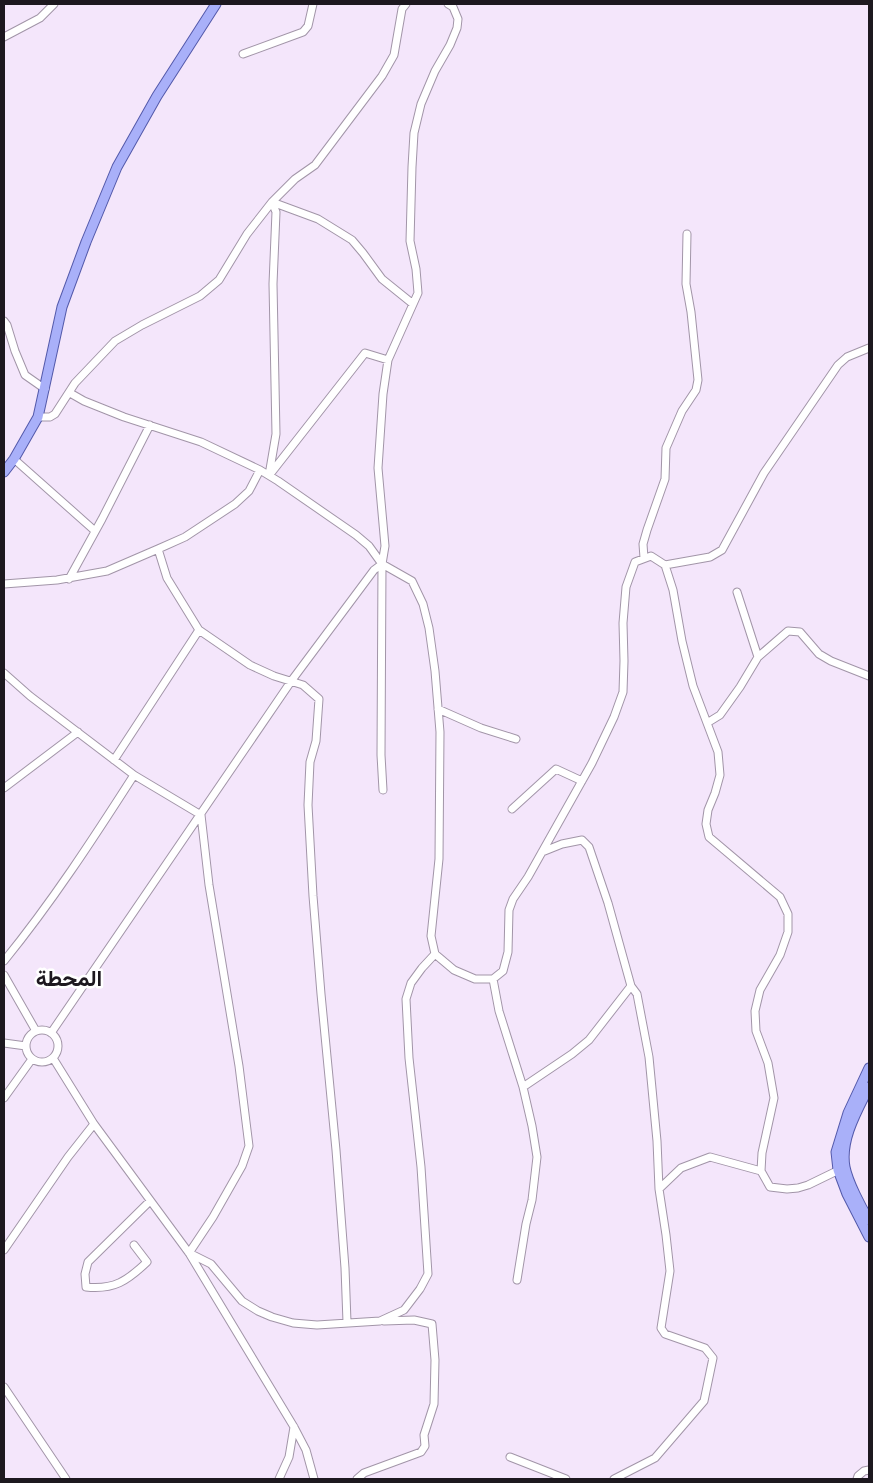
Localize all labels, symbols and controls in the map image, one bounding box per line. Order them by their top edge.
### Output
district label: المحطة [36,967,102,994]

